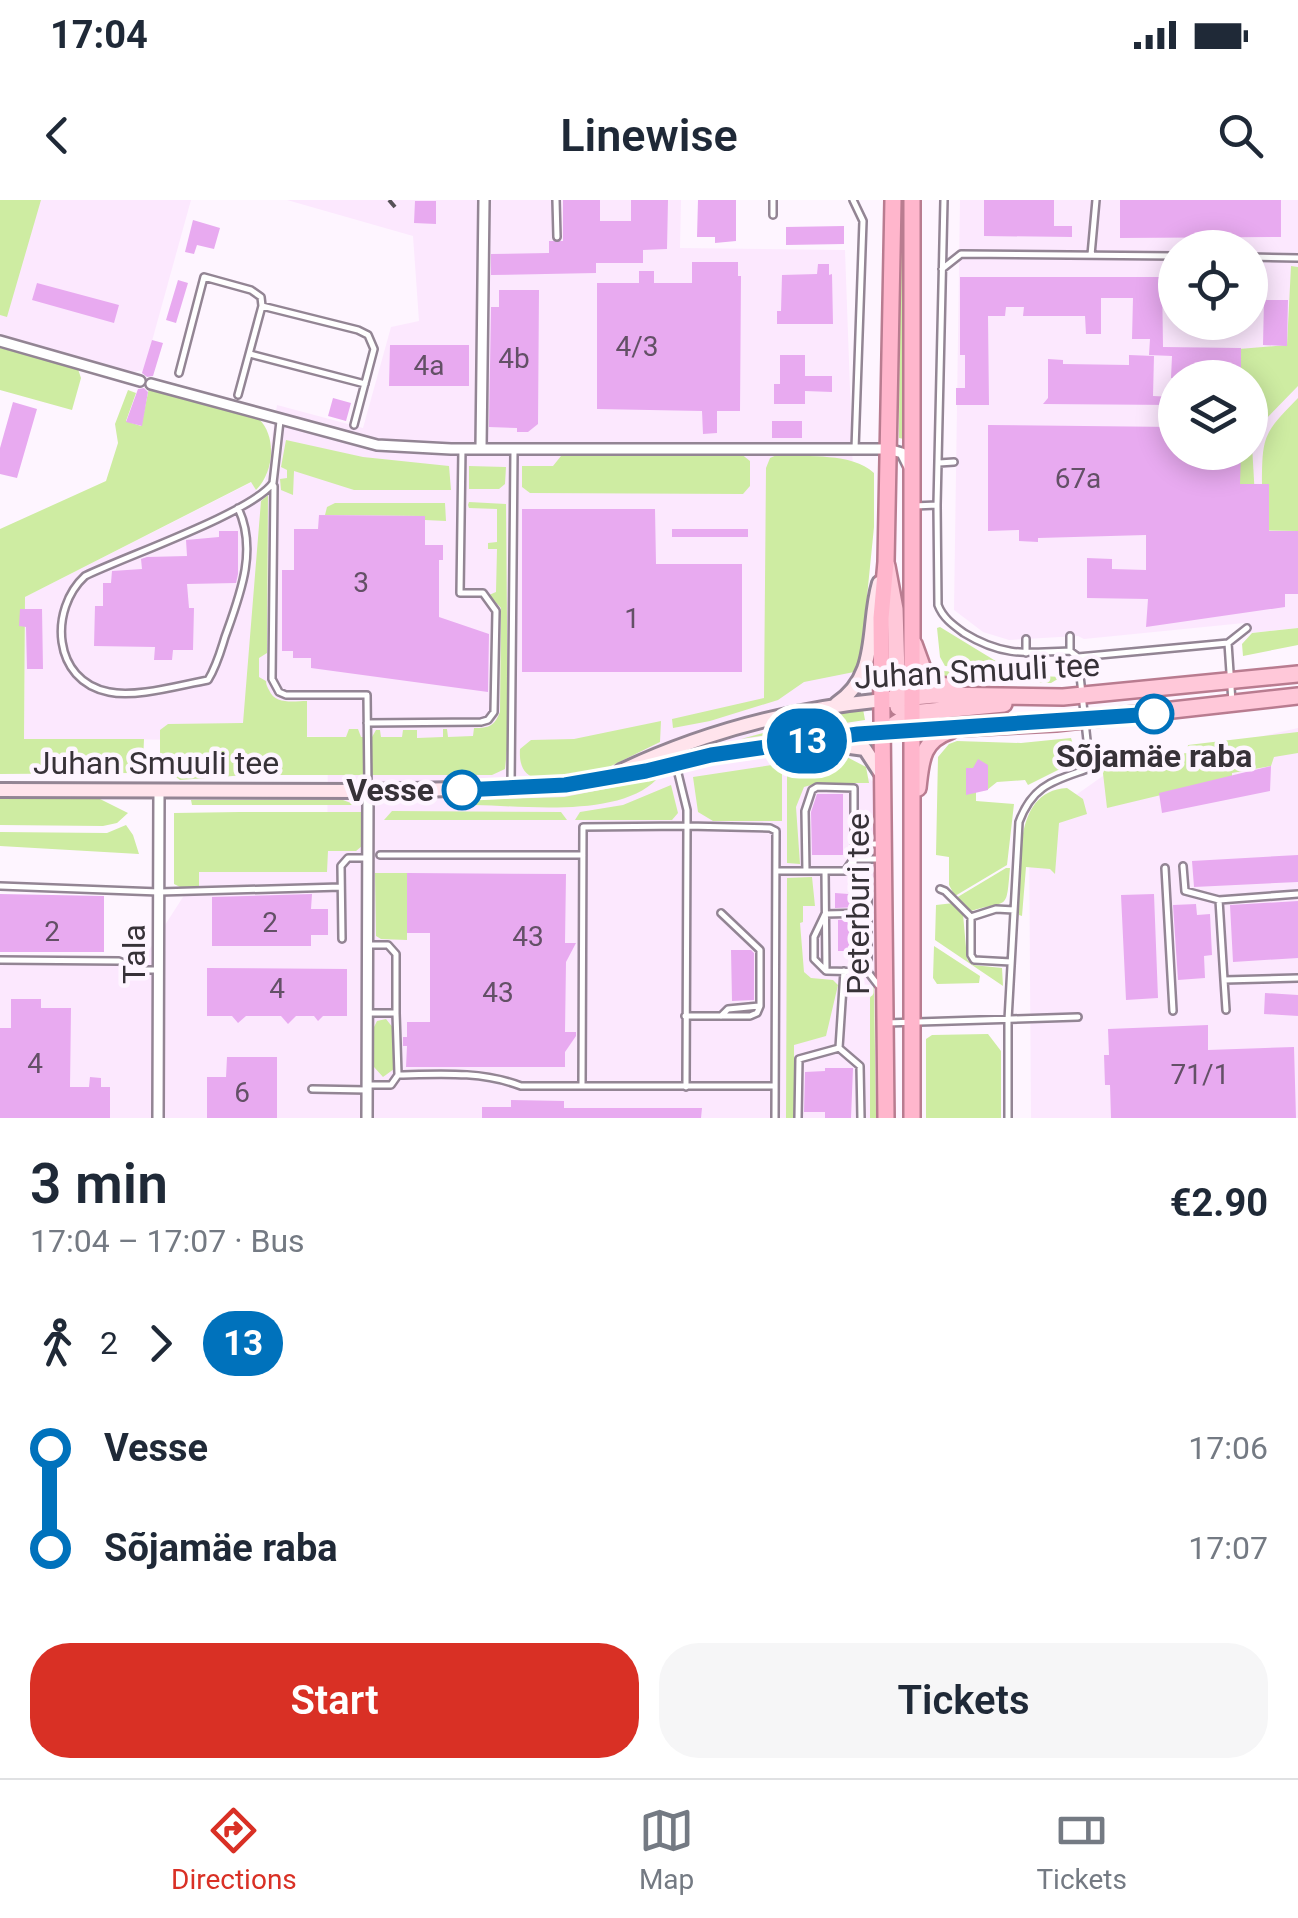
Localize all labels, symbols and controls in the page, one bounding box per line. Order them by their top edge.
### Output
text: 17:04 [50,13,148,57]
icon: back [30,108,85,163]
icon: search [1213,108,1268,163]
text: Linewise [560,109,738,162]
map controls [1158,230,1268,470]
button: locate [1158,230,1268,340]
house number: 4/3 [615,330,659,363]
house number: 4b [498,342,530,375]
house number: 4a [414,349,444,382]
button: layers [1158,360,1268,470]
house number: 67a [1055,462,1101,495]
house number: 3 [353,566,369,599]
house number: 1 [624,602,640,635]
street label: Juhan Smuuli tee [853,646,1101,696]
marker: Sõjamäe raba [1135,695,1173,733]
line badge: 13 [762,708,852,774]
text: 13 [787,721,827,762]
place label: Sõjamäe raba [1056,737,1252,775]
street label: Juhan Smuuli tee [33,744,279,782]
place label: Vesse [346,771,434,809]
marker: Vesse [443,771,481,809]
street label: Peterburi tee [839,813,877,995]
house number: 2 [262,906,278,939]
house number: 2 [44,915,60,948]
house number: 43 [512,920,544,953]
street label: Tala [115,924,153,984]
house number: 4 [269,972,285,1005]
house number: 43 [482,976,514,1009]
house number: 4 [27,1047,43,1080]
house number: 71/1 [1171,1058,1229,1091]
house number: 6 [234,1076,250,1109]
text: 3 min [30,1152,168,1216]
text: €2.90 [1170,1181,1268,1225]
text: 17:04 – 17:07 · Bus [30,1222,305,1260]
icon: walk [30,1316,85,1371]
icon: forward [133,1316,188,1371]
text: 13 [223,1323,263,1364]
text: 2 [100,1324,118,1362]
text: Vesse [104,1426,208,1470]
text: 17:06 [1188,1429,1268,1467]
text: Sõjamäe raba [104,1526,338,1570]
text: 17:07 [1188,1529,1268,1567]
button: Start [30,1643,639,1758]
button: Tickets [659,1643,1268,1758]
tab: Directions [171,1803,297,1896]
tab: Map [639,1803,694,1896]
tab: Tickets [1036,1803,1127,1896]

